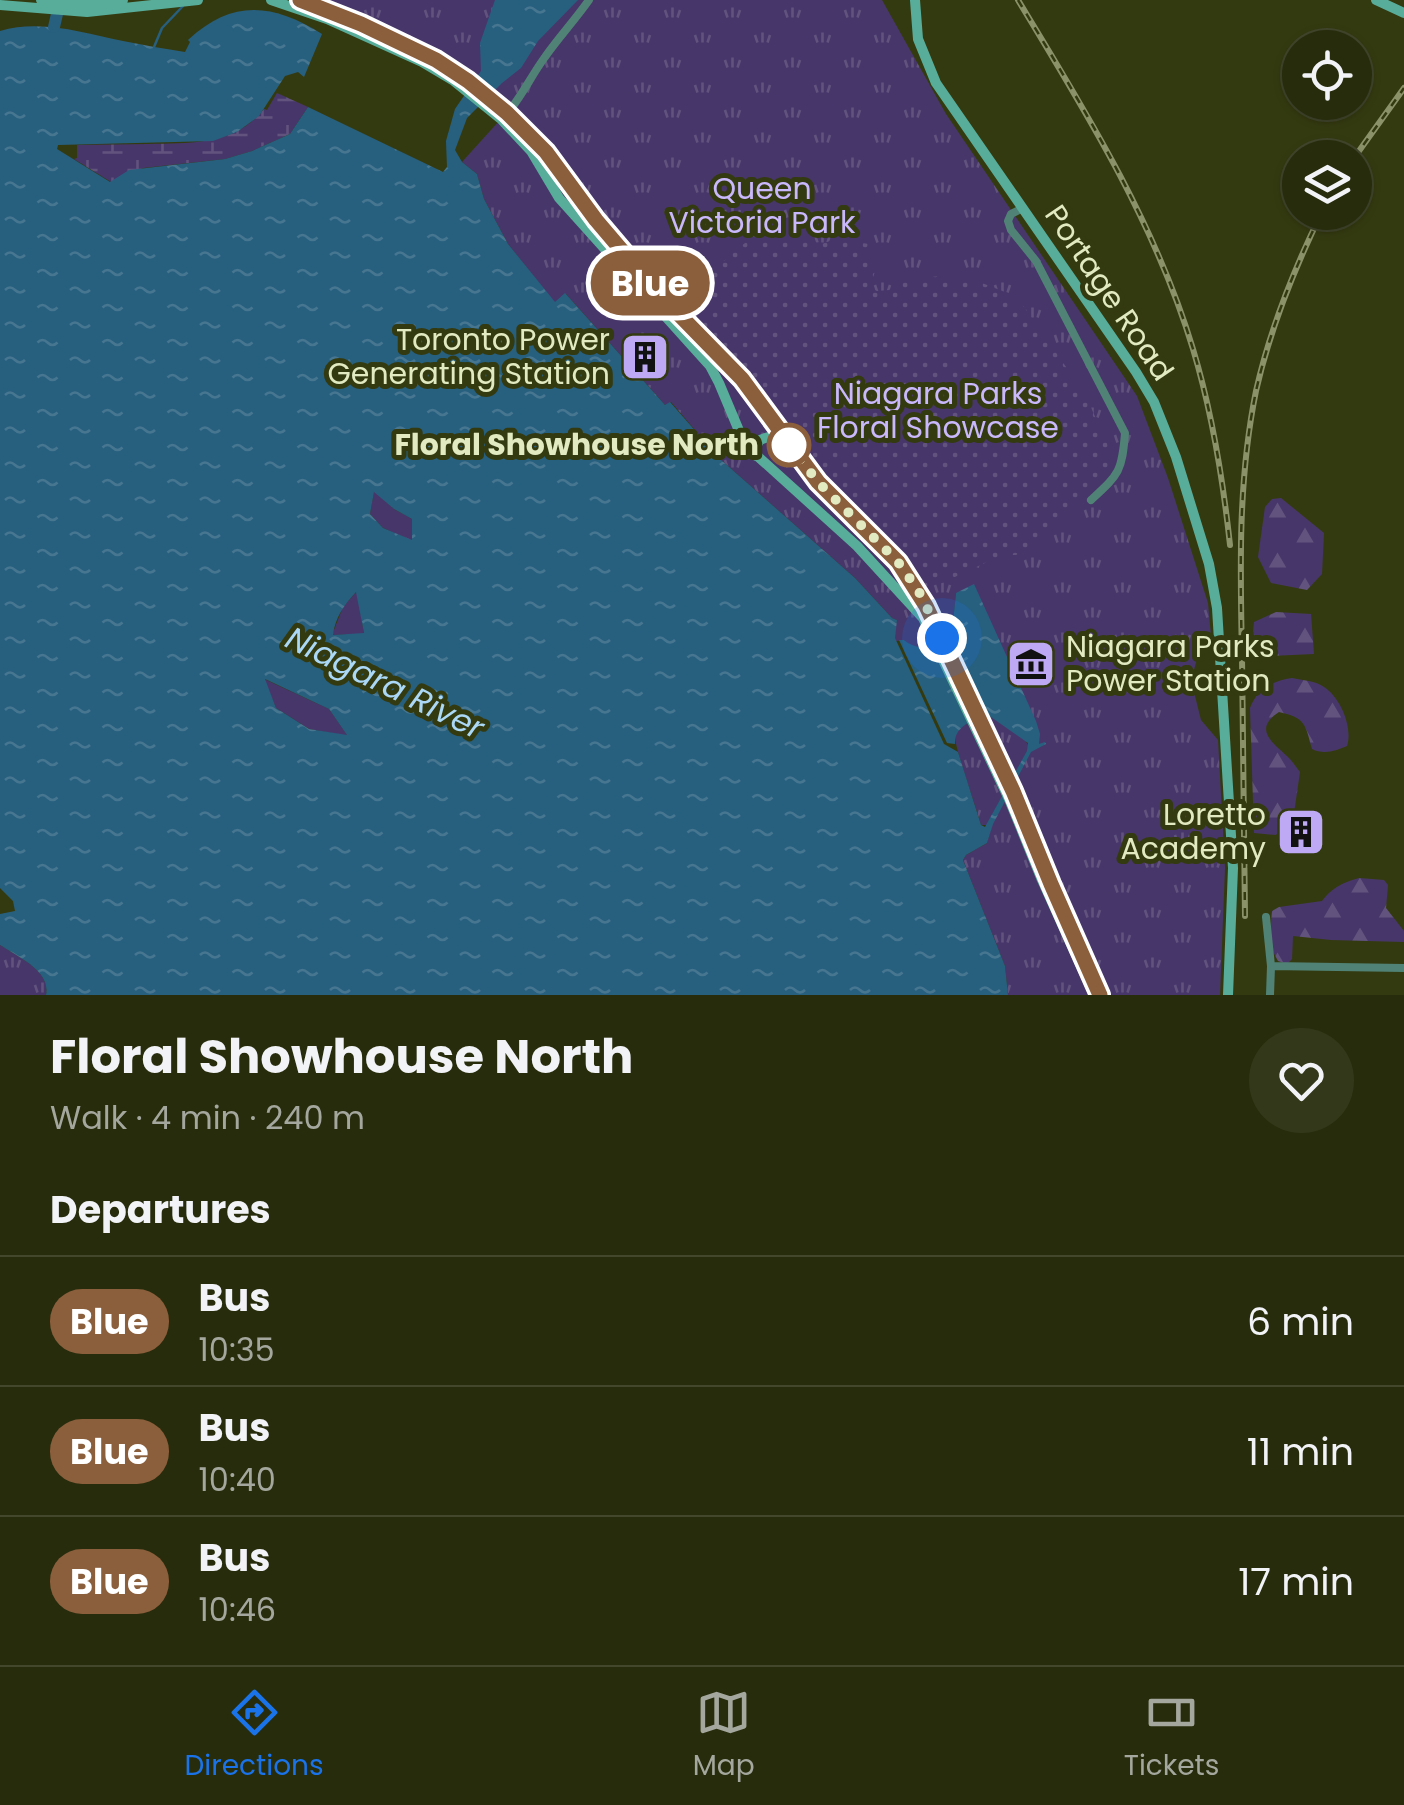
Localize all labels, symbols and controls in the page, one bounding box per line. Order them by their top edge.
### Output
map controls [1282,30,1372,230]
button: locate [1282,30,1372,120]
button: layers [1282,140,1372,230]
park label: Queen Victoria Park [668,167,856,244]
street label: Portage Road [1035,196,1184,389]
line badge: Blue [580,250,720,316]
text: Blue [611,259,689,308]
place label: Toronto Power Generating Station [327,318,610,395]
building icon: Toronto Power Generating Station [619,331,671,383]
park label: Niagara Parks Floral Showcase [817,372,1059,449]
place label: Floral Showhouse North [394,423,759,466]
marker: Floral Showhouse North [768,424,810,466]
your location [917,613,967,663]
water label: Niagara River [279,615,493,750]
place label: Niagara Parks Power Station [1066,625,1275,702]
museum icon: Niagara Parks Power Station [1005,638,1057,690]
place label: Loretto Academy [1121,793,1266,870]
building icon: Loretto Academy [1275,806,1327,858]
text: Floral Showhouse North [50,1023,633,1090]
button: heart [1249,1028,1354,1133]
text: Walk · 4 min · 240 m [50,1095,365,1140]
text: Departures [50,1183,271,1236]
text: Bus [199,1271,270,1324]
text: 6 min [1247,1295,1354,1348]
text: Blue [70,1297,149,1346]
text: 10:35 [199,1327,275,1372]
text: Bus [199,1401,270,1454]
text: 11 min [1247,1425,1354,1478]
text: Blue [70,1427,149,1476]
text: 10:40 [199,1457,276,1502]
text: Bus [199,1531,270,1584]
text: 17 min [1238,1555,1354,1608]
text: Blue [70,1557,149,1606]
text: 10:46 [199,1587,276,1632]
tab: Directions [185,1685,324,1787]
tab: Map [693,1685,755,1787]
tab: Tickets [1124,1685,1219,1787]

